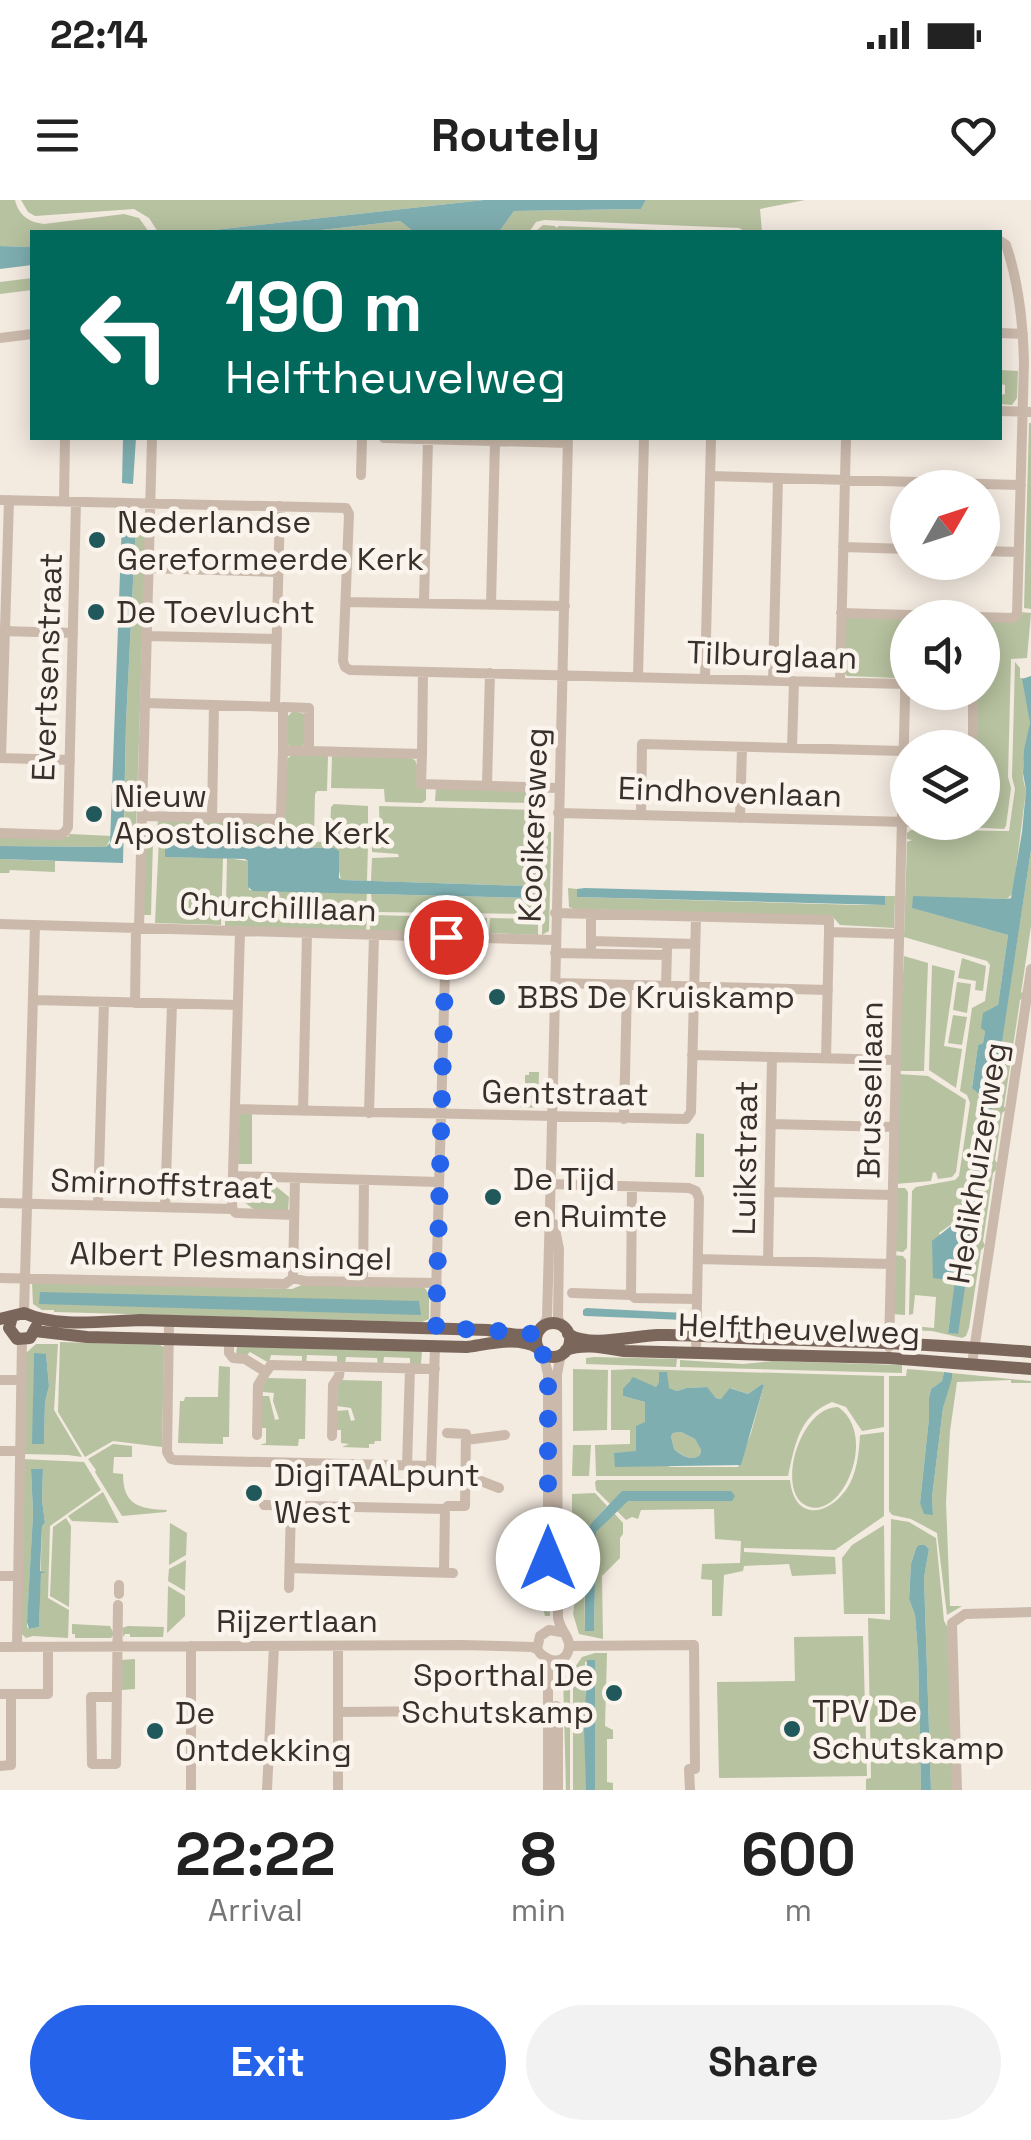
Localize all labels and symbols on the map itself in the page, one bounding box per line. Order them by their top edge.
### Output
north arrow [890,470,1000,580]
place label: Nederlandse Gereformeerde Kerk [117,502,424,579]
marker: Nederlandse Gereformeerde Kerk [86,529,108,551]
street label: Evertsenstraat [23,552,71,782]
place label: De Toevlucht [116,592,315,632]
marker: De Toevlucht [85,601,107,623]
street label: Tilburglaan [686,632,858,678]
street label: Kooikersweg [510,727,556,923]
street label: Eindhovenlaan [617,768,843,816]
place label: Nieuw Apostolische Kerk [114,776,391,853]
marker: Nieuw Apostolische Kerk [83,803,105,825]
street label: Churchilllaan [179,884,377,930]
pin [404,895,489,980]
place label: BBS De Kruiskamp [517,977,795,1017]
marker: BBS De Kruiskamp [486,986,508,1008]
street label: Brussellaan [848,1001,892,1179]
street label: Hedikhuizerweg [938,1039,1016,1287]
street label: Gentstraat [481,1072,649,1114]
street label: Luikstraat [724,1080,766,1236]
place label: De Tijd en Ruimte [513,1159,668,1236]
street label: Smirnoffstraat [50,1160,274,1208]
marker: De Tijd en Ruimte [482,1186,504,1208]
street label: Albert Plesmansingel [69,1233,393,1279]
street label: Helftheuvelweg [677,1305,921,1353]
place label: DigiTAALpunt West [274,1455,480,1532]
marker: DigiTAALpunt West [243,1482,265,1504]
position arrow [496,1507,600,1611]
street label: Rijzertlaan [216,1601,378,1641]
place label: Sporthal De Schutskamp [401,1655,594,1732]
marker: Sporthal De Schutskamp [603,1682,625,1704]
place label: TPV De Schutskamp [812,1691,1005,1768]
place label: De Ontdekking [175,1693,352,1770]
marker: TPV De Schutskamp [781,1718,803,1740]
marker: De Ontdekking [144,1720,166,1742]

